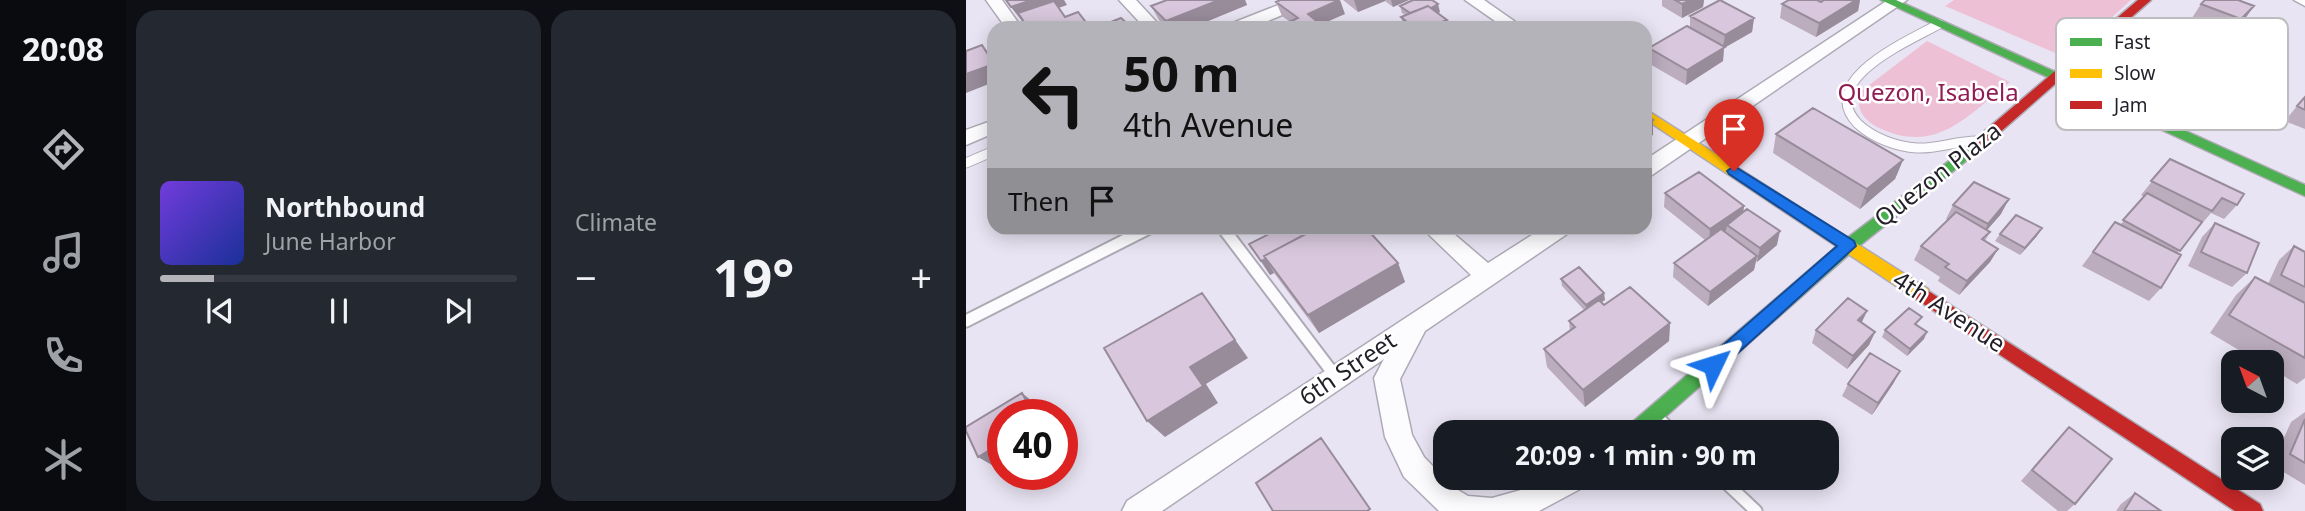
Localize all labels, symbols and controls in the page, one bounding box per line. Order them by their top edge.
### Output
legend [2056,18,2288,130]
text: 20:08 [22,27,104,70]
text: Fast [2114,29,2151,55]
text: 50 m [1123,40,1240,106]
icon: left [1008,49,1099,140]
text: Slow [2114,60,2155,86]
park label: Quezon, Isabela [1837,75,2019,108]
text: Jam [2112,92,2148,118]
pin [1704,99,1764,171]
text: 4th Avenue [1123,103,1293,146]
icon: arrive [1715,110,1753,148]
street label: Quezon Plaza [1867,114,2007,234]
icon: directions [39,125,88,174]
icon: arrive [1083,182,1121,220]
text: Then [1008,183,1069,219]
text: Northbound [265,189,425,225]
text: Climate [575,206,657,238]
text: June Harbor [265,225,396,257]
icon: music [39,228,88,277]
text: 19° [713,241,794,312]
text: − [575,251,597,303]
text: + [910,251,932,303]
street label: 4th Avenue [1887,262,2012,359]
icon: previous [201,292,239,330]
icon: pause [320,292,358,330]
icon: next [439,292,477,330]
street label: 6th Street [1292,323,1402,412]
position arrow [1676,328,1750,402]
icon: phone [39,331,88,380]
north arrow [2221,350,2284,413]
map controls [2221,350,2284,490]
speed limit sign: 40 [987,399,1078,490]
button: layers [2221,427,2284,490]
icon: climate [39,435,88,484]
text: 20:09 · 1 min · 90 m [1515,437,1757,473]

